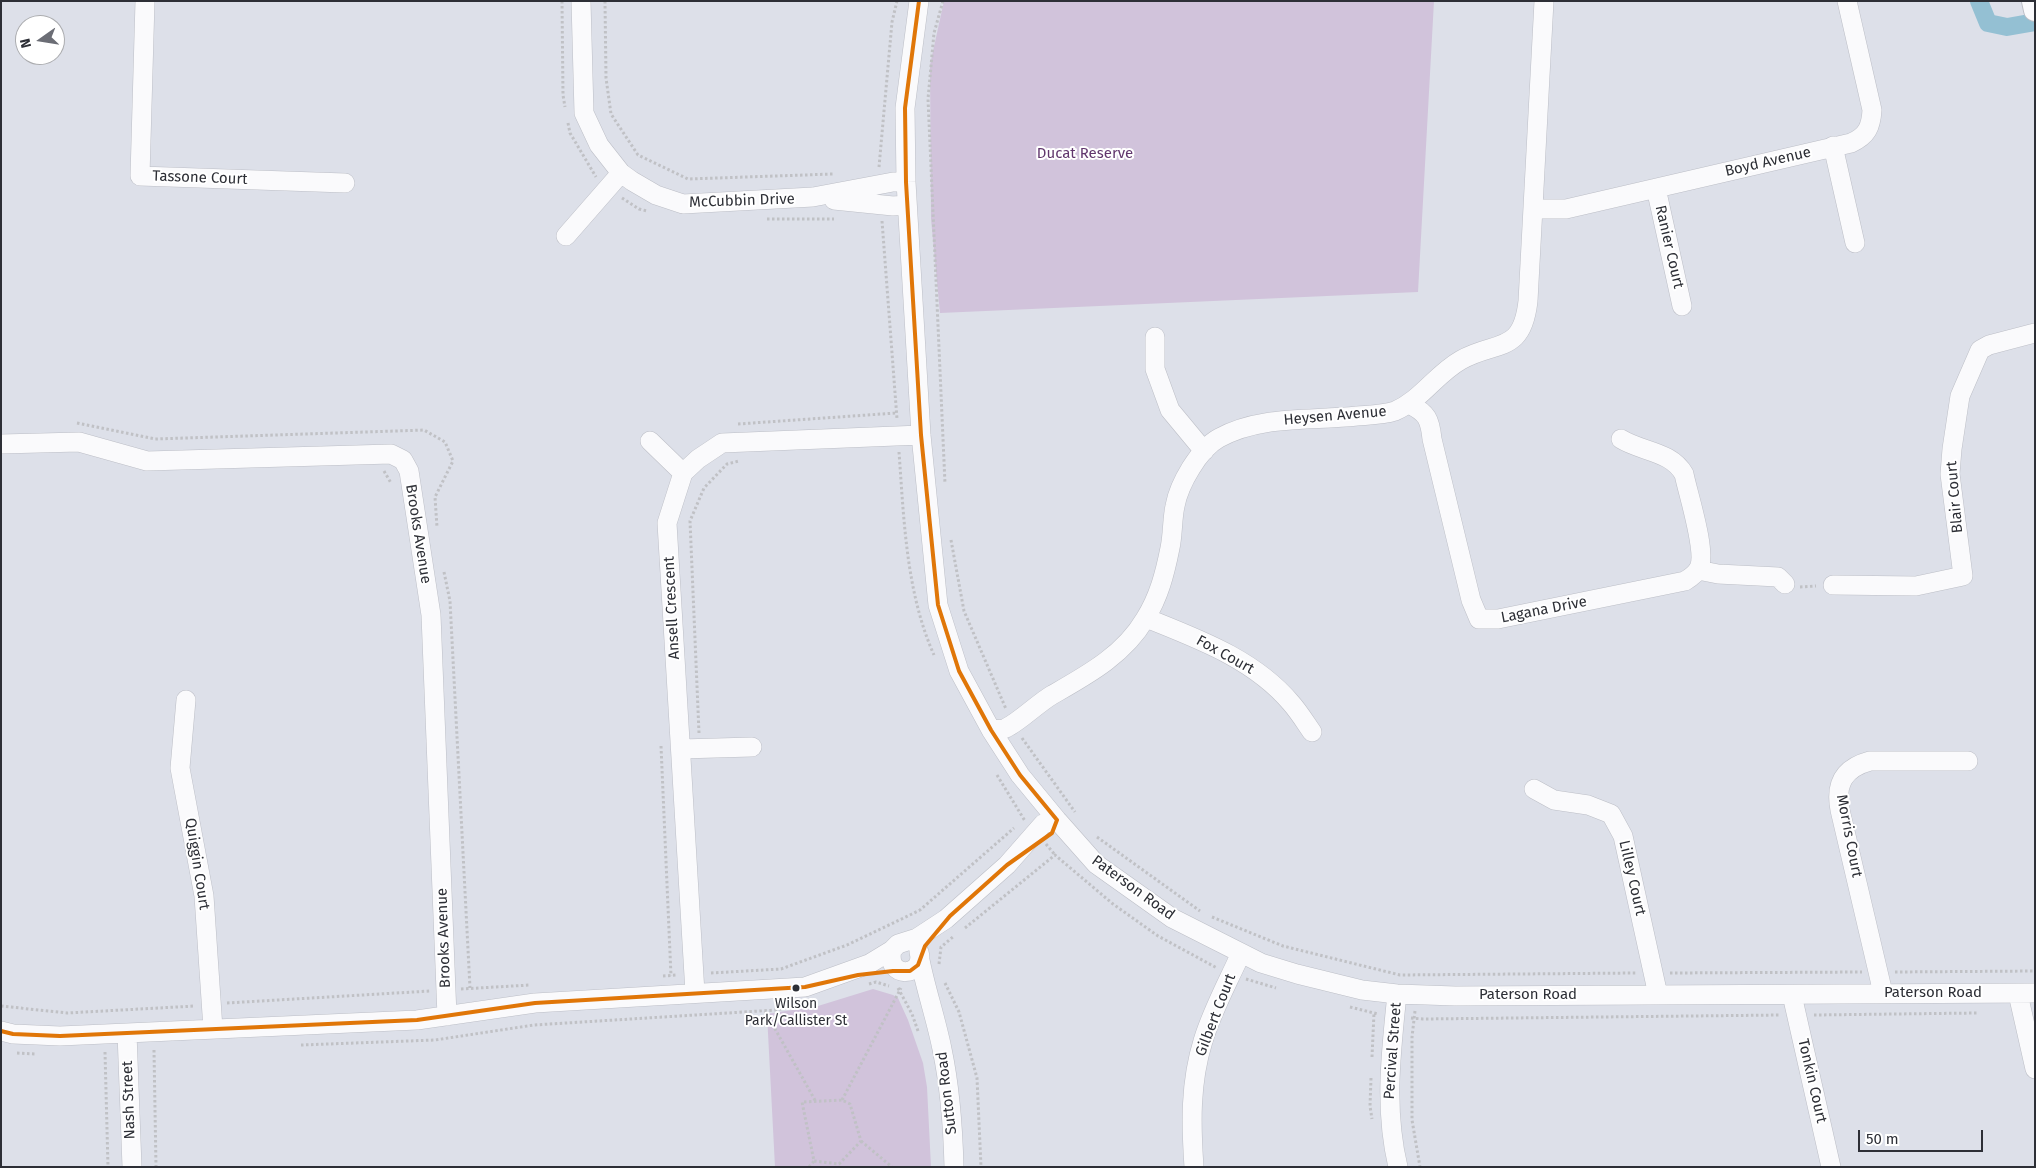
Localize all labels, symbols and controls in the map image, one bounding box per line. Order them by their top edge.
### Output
north arrow [15,15,65,65]
text: N [17,37,35,50]
street label: Boyd Avenue [1723,143,1813,181]
park label: Ducat Reserve [1037,145,1133,163]
street label: Tassone Court [152,167,248,189]
street label: McCubbin Drive [689,190,795,212]
street label: Ranier Court [1651,204,1687,290]
street label: Heysen Avenue [1283,403,1387,429]
street label: Blair Court [1943,460,1967,534]
street label: Brooks Avenue [401,483,435,585]
street label: Ansell Crescent [660,556,684,660]
street label: Lagana Drive [1500,593,1588,627]
street label: Fox Court [1193,632,1257,678]
street label: Morris Court [1832,793,1866,879]
street label: Quiggin Court [181,817,213,911]
street label: Lilley Court [1615,839,1649,917]
street label: Paterson Road [1088,852,1178,924]
street label: Brooks Avenue [433,888,455,988]
street label: Gilbert Court [1192,971,1240,1059]
marker: Wilson Park/Callister St [791,983,801,993]
street label: Paterson Road [1884,984,1982,1002]
street label: Paterson Road [1479,986,1577,1004]
place label: Wilson Park/Callister St [745,996,847,1028]
street label: Percival Street [1381,1002,1405,1100]
street label: Tonkin Court [1794,1037,1830,1125]
street label: Sutton Road [933,1050,961,1136]
street label: Nash Street [119,1060,139,1140]
scale bar [1861,1120,1986,1152]
text: 50 m [1866,1130,1899,1148]

